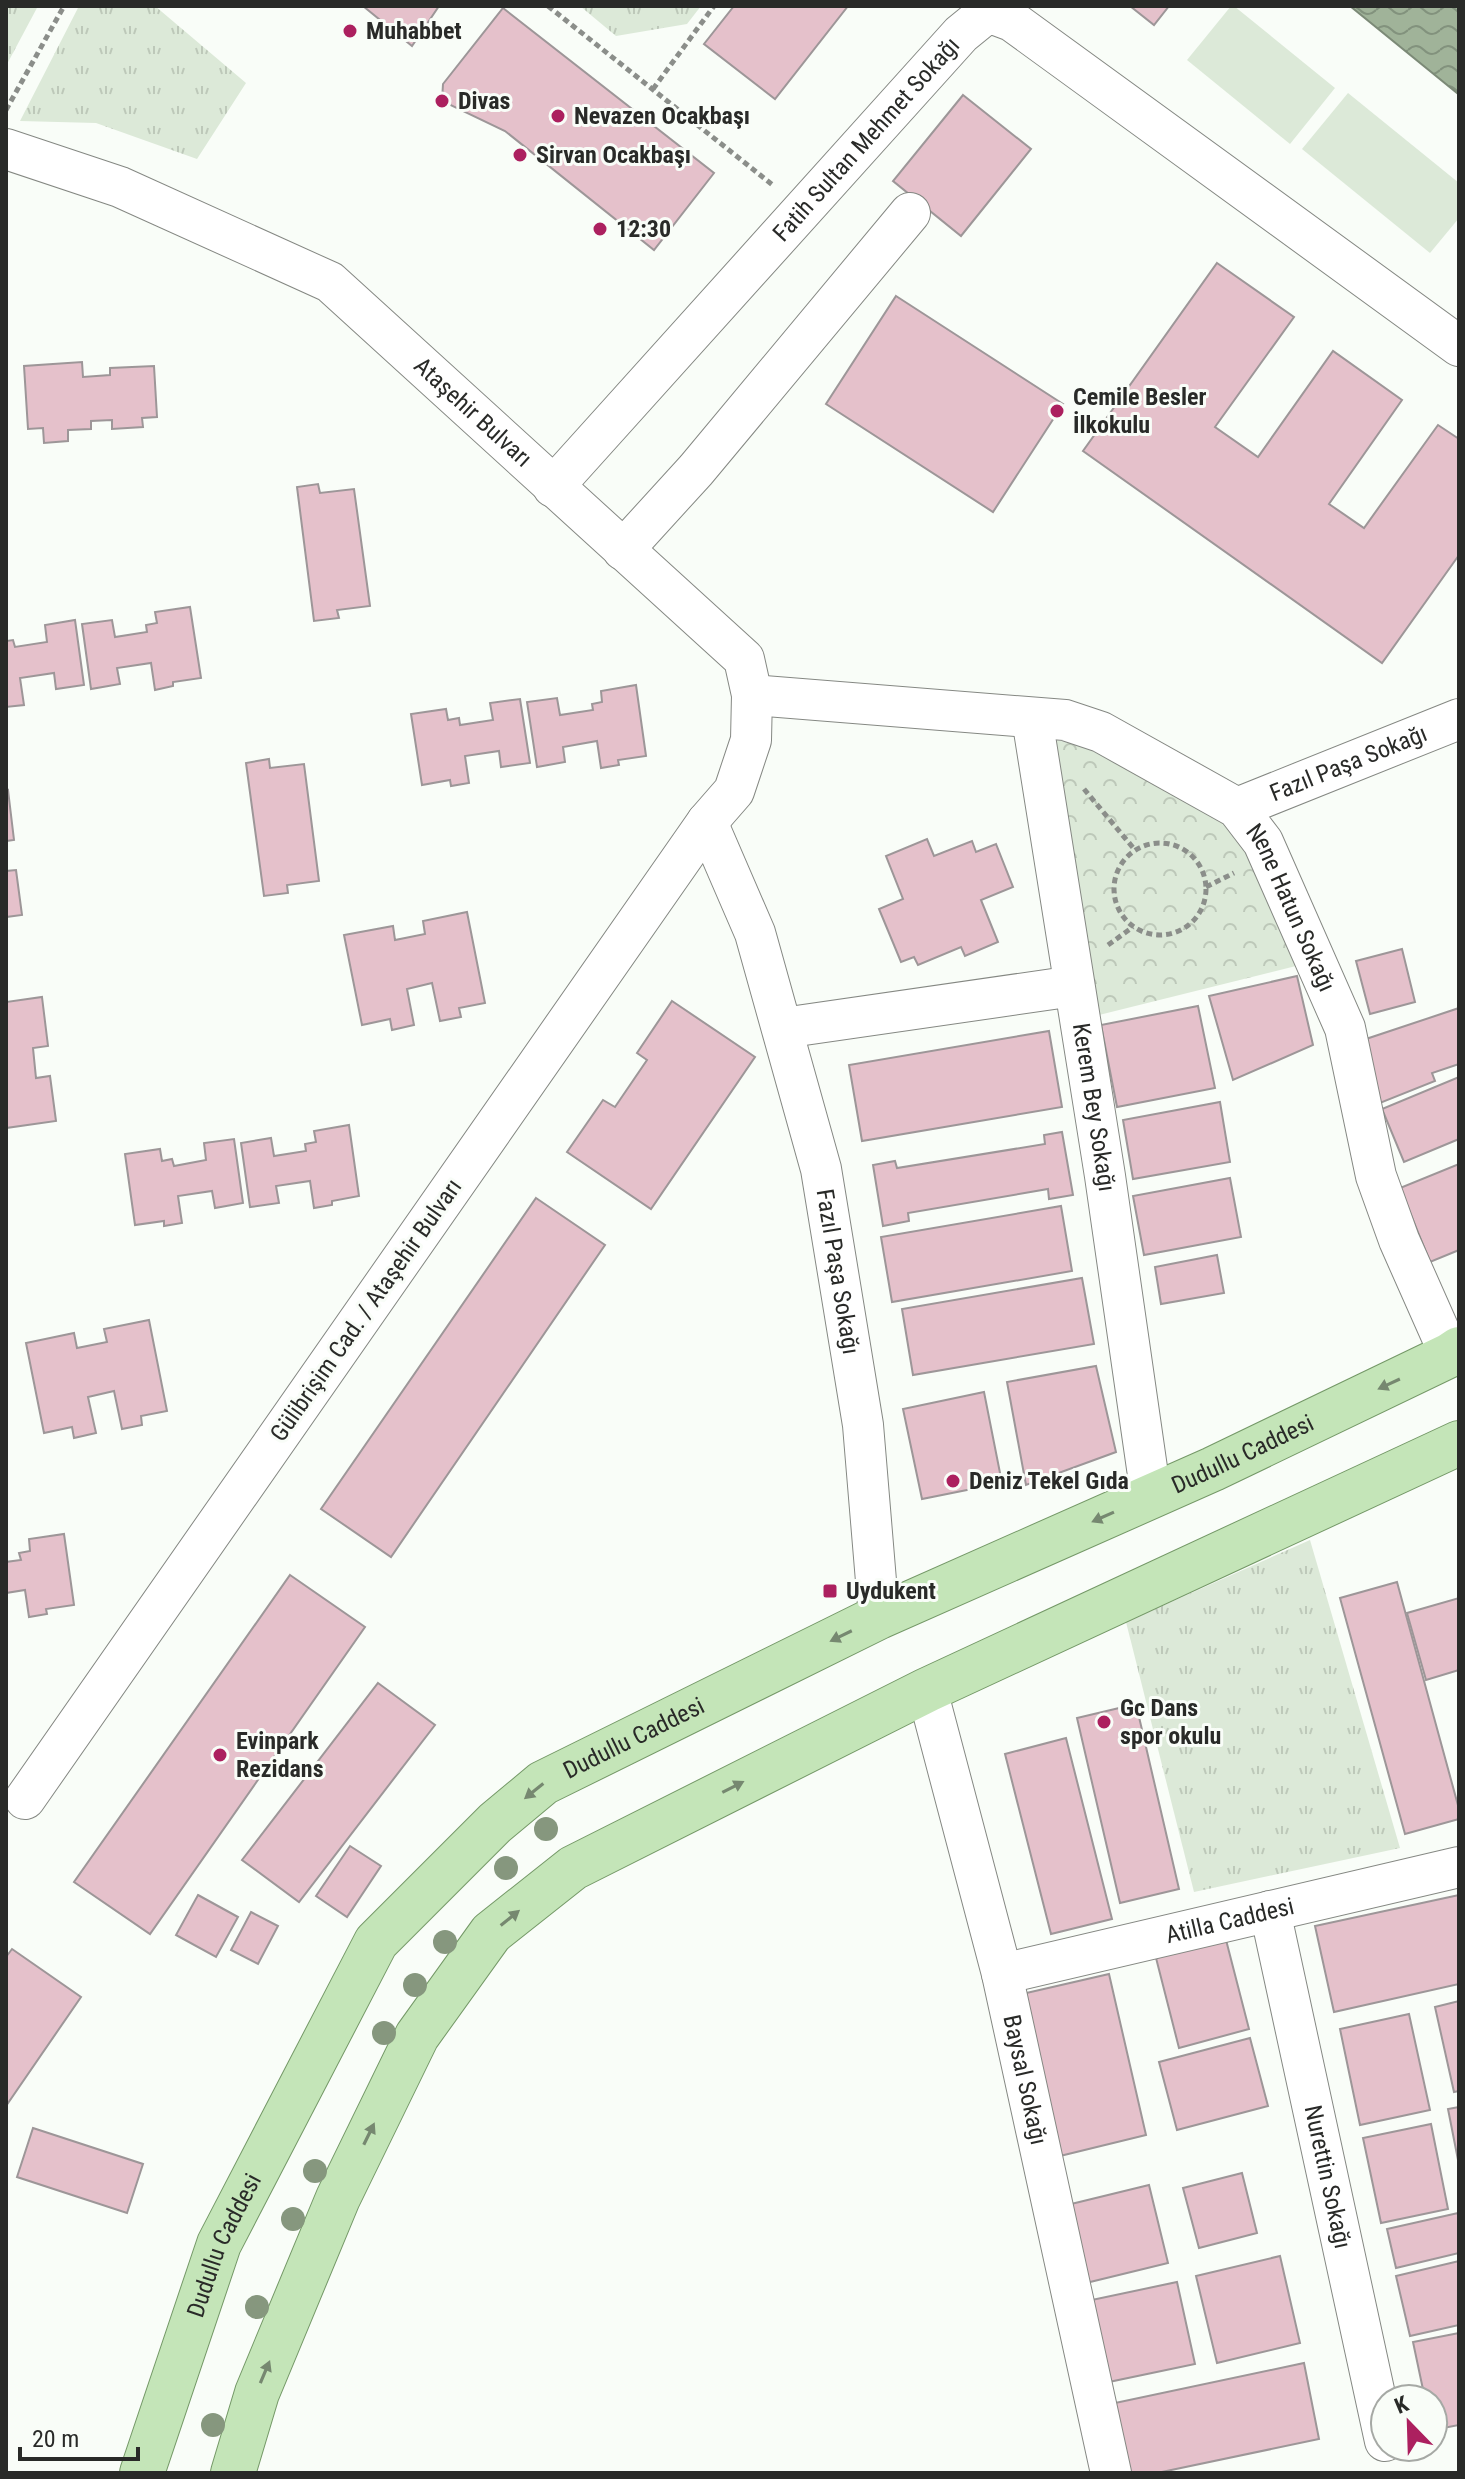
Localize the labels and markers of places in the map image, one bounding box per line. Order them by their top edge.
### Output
place label: Muhabbet [366,17,462,45]
marker: Muhabbet [341,22,359,40]
place label: Divas [458,87,511,115]
marker: Divas [433,92,451,110]
place label: Nevazen Ocakbaşı [574,102,750,130]
marker: Nevazen Ocakbaşı [549,107,567,125]
place label: Sirvan Ocakbaşı [536,141,691,169]
marker: Sirvan Ocakbaşı [511,146,529,164]
place label: 12:30 [616,215,671,243]
marker: 12:30 [591,220,609,238]
place label: Cemile Besler İlkokulu [1073,383,1206,439]
marker: Cemile Besler İlkokulu [1048,402,1066,420]
place label: Deniz Tekel Gıda [969,1467,1129,1495]
marker: Deniz Tekel Gıda [944,1472,962,1490]
place label: Uydukent [846,1577,936,1605]
marker: Uydukent [821,1582,839,1600]
place label: Gc Dans spor okulu [1120,1694,1221,1750]
marker: Gc Dans spor okulu [1095,1713,1113,1731]
place label: Evinpark Rezidans [236,1727,324,1783]
marker: Evinpark Rezidans [211,1746,229,1764]

